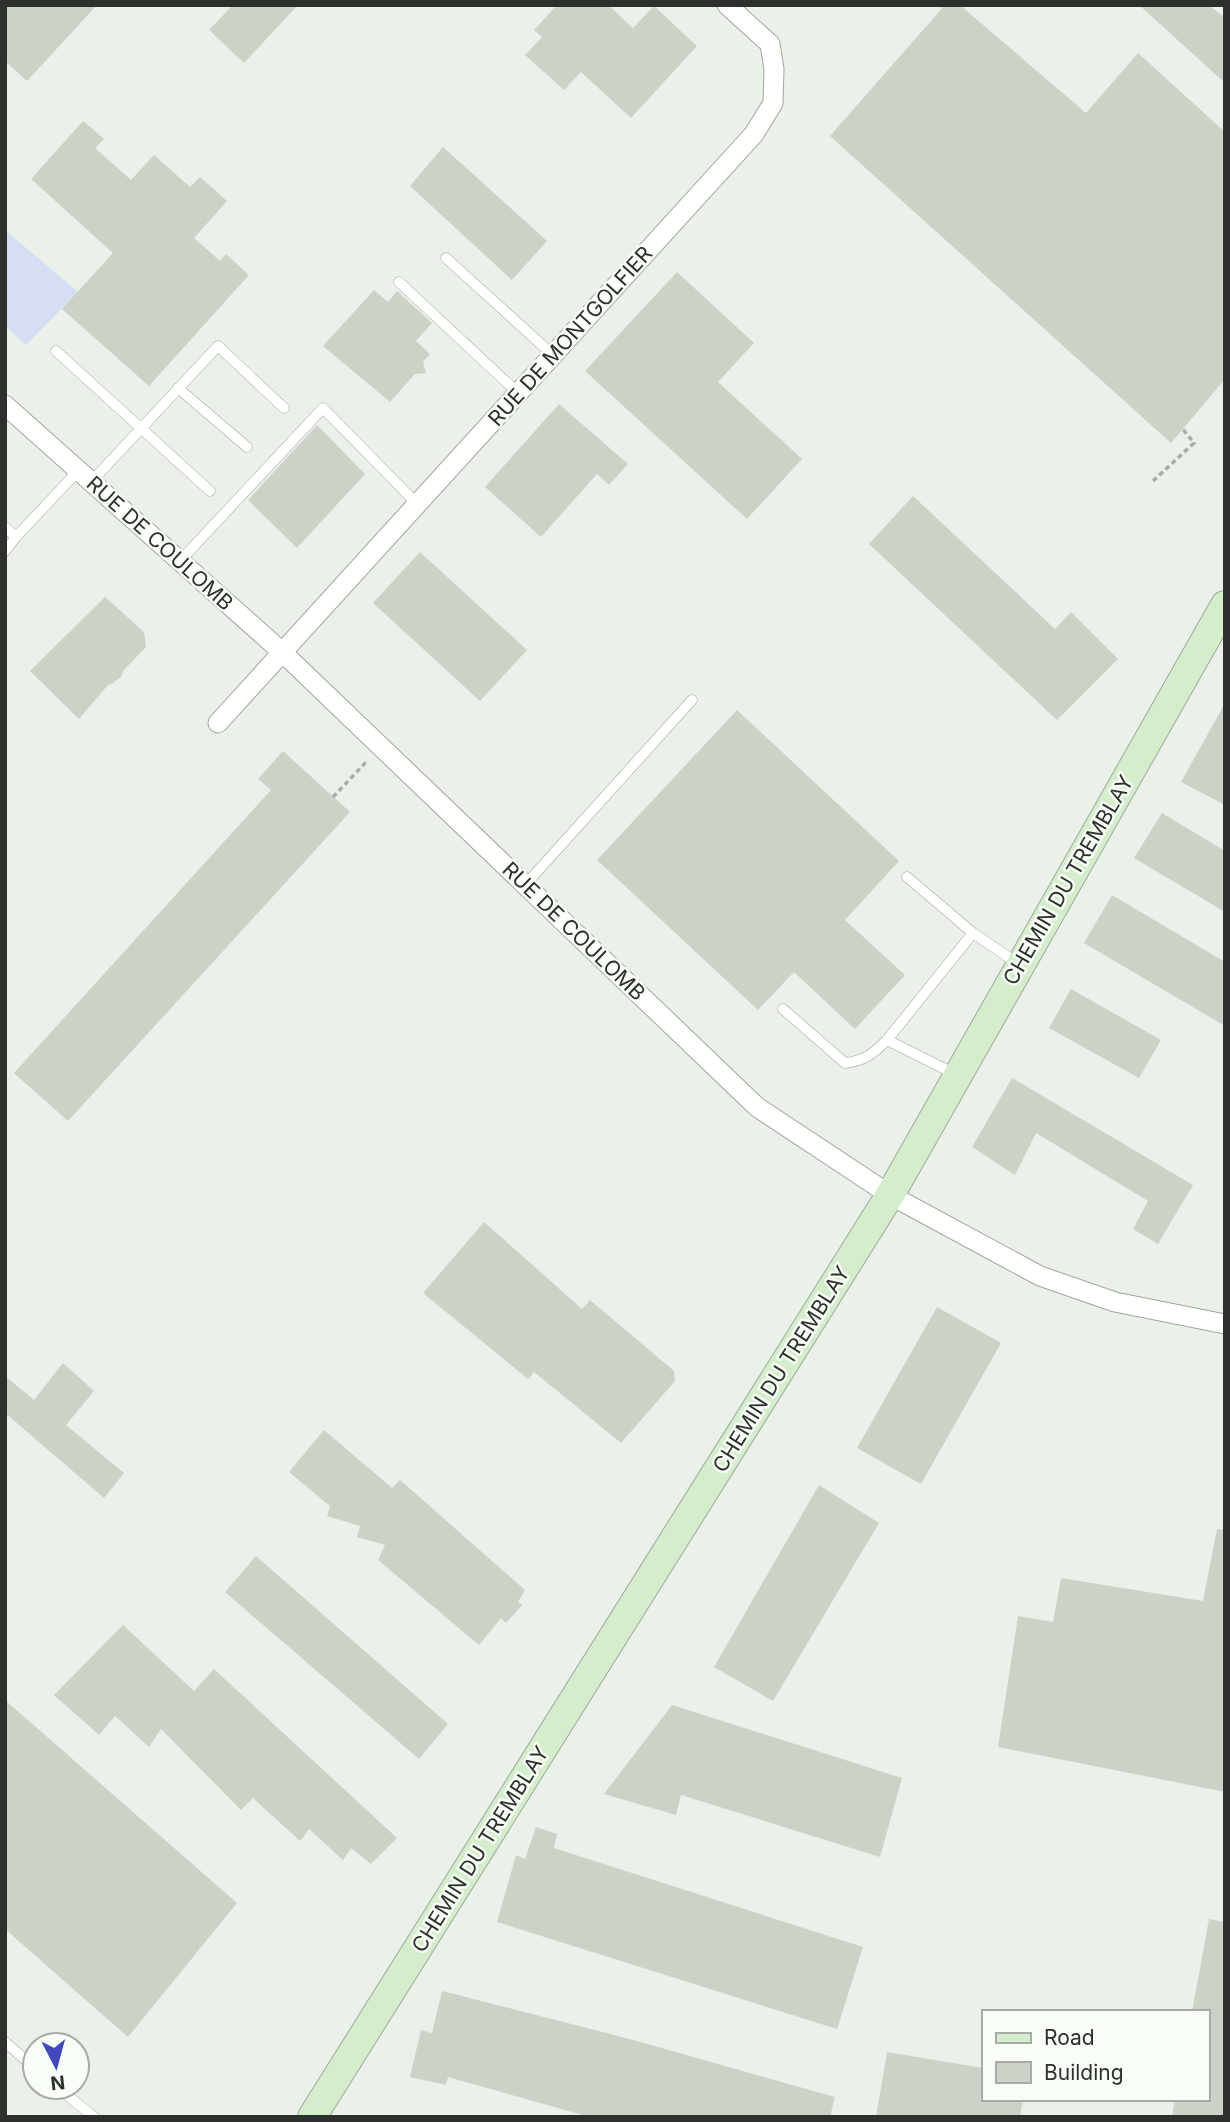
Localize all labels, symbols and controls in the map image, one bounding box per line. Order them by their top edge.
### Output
street label: RUE DE MONTGOLFIER [483,241,657,431]
street label: RUE DE COULOMB [82,471,238,615]
street label: CHEMIN DU TREMBLAY [998,771,1138,989]
street label: RUE DE COULOMB [498,857,650,1005]
street label: CHEMIN DU TREMBLAY [707,1261,855,1477]
street label: CHEMIN DU TREMBLAY [406,1741,554,1957]
legend [982,2010,1209,2101]
text: Road [1044,2025,1095,2050]
north arrow [21,2031,91,2101]
text: Building [1044,2060,1124,2085]
text: N [49,2070,66,2095]

